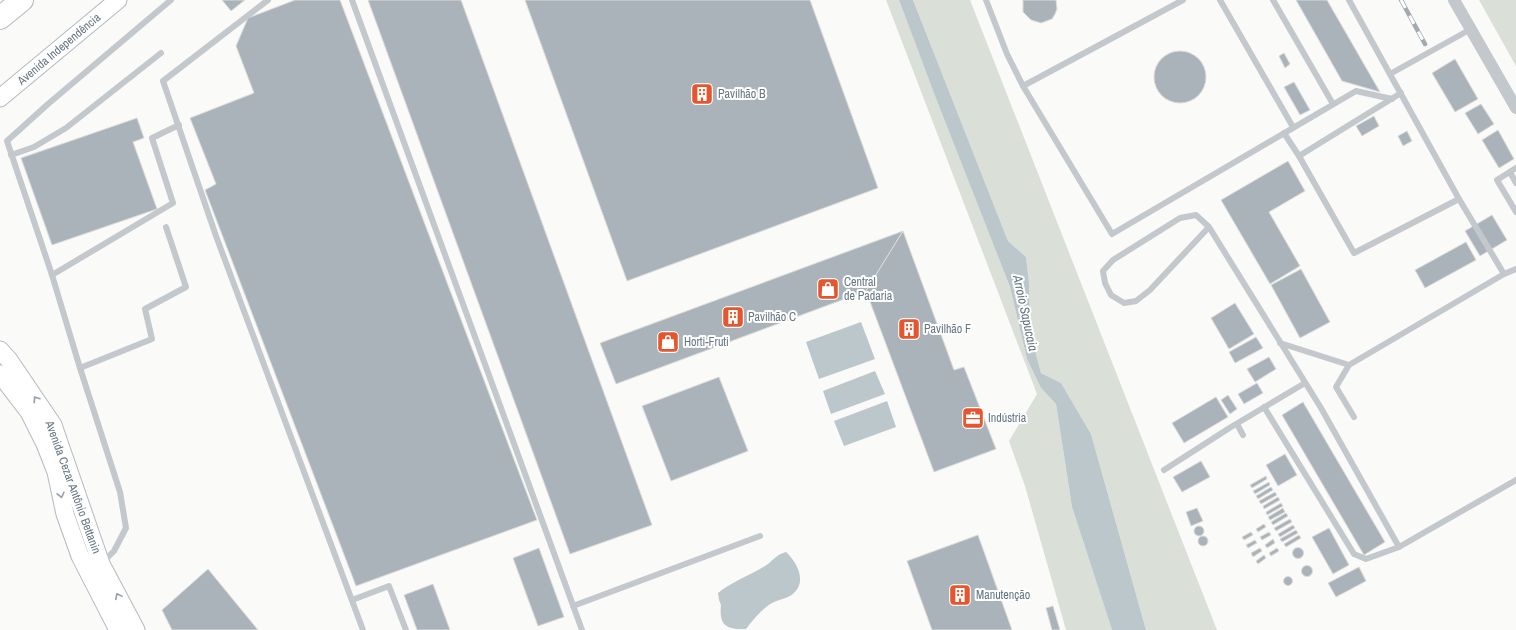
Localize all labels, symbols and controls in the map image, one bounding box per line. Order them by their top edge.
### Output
street label: Avenida Independência [13,9,104,89]
building icon: Pavilhão B [689,81,715,107]
place label: Pavilhão B [718,86,766,102]
water label: Arroio Sapucaia [1009,273,1042,353]
place label: Central de Padaria [844,274,893,304]
shop icon: Central de Padaria [815,276,841,302]
building icon: Pavilhão C [720,304,746,330]
place label: Pavilhão C [748,309,796,325]
building icon: Pavilhão F [896,316,922,342]
place label: Pavilhão F [924,321,971,337]
shop icon: Horti-Fruti [655,329,681,355]
place label: Horti-Fruti [684,334,729,350]
one-way arrow [33,396,41,403]
office icon: Indústria [960,405,986,431]
place label: Indústria [988,410,1027,426]
street label: Avenida Cezar Antônio Bettanin [41,417,105,556]
one-way arrow [57,492,65,498]
building icon: Manutenção [947,582,973,608]
place label: Manutenção [976,587,1030,603]
one-way arrow [115,592,123,600]

